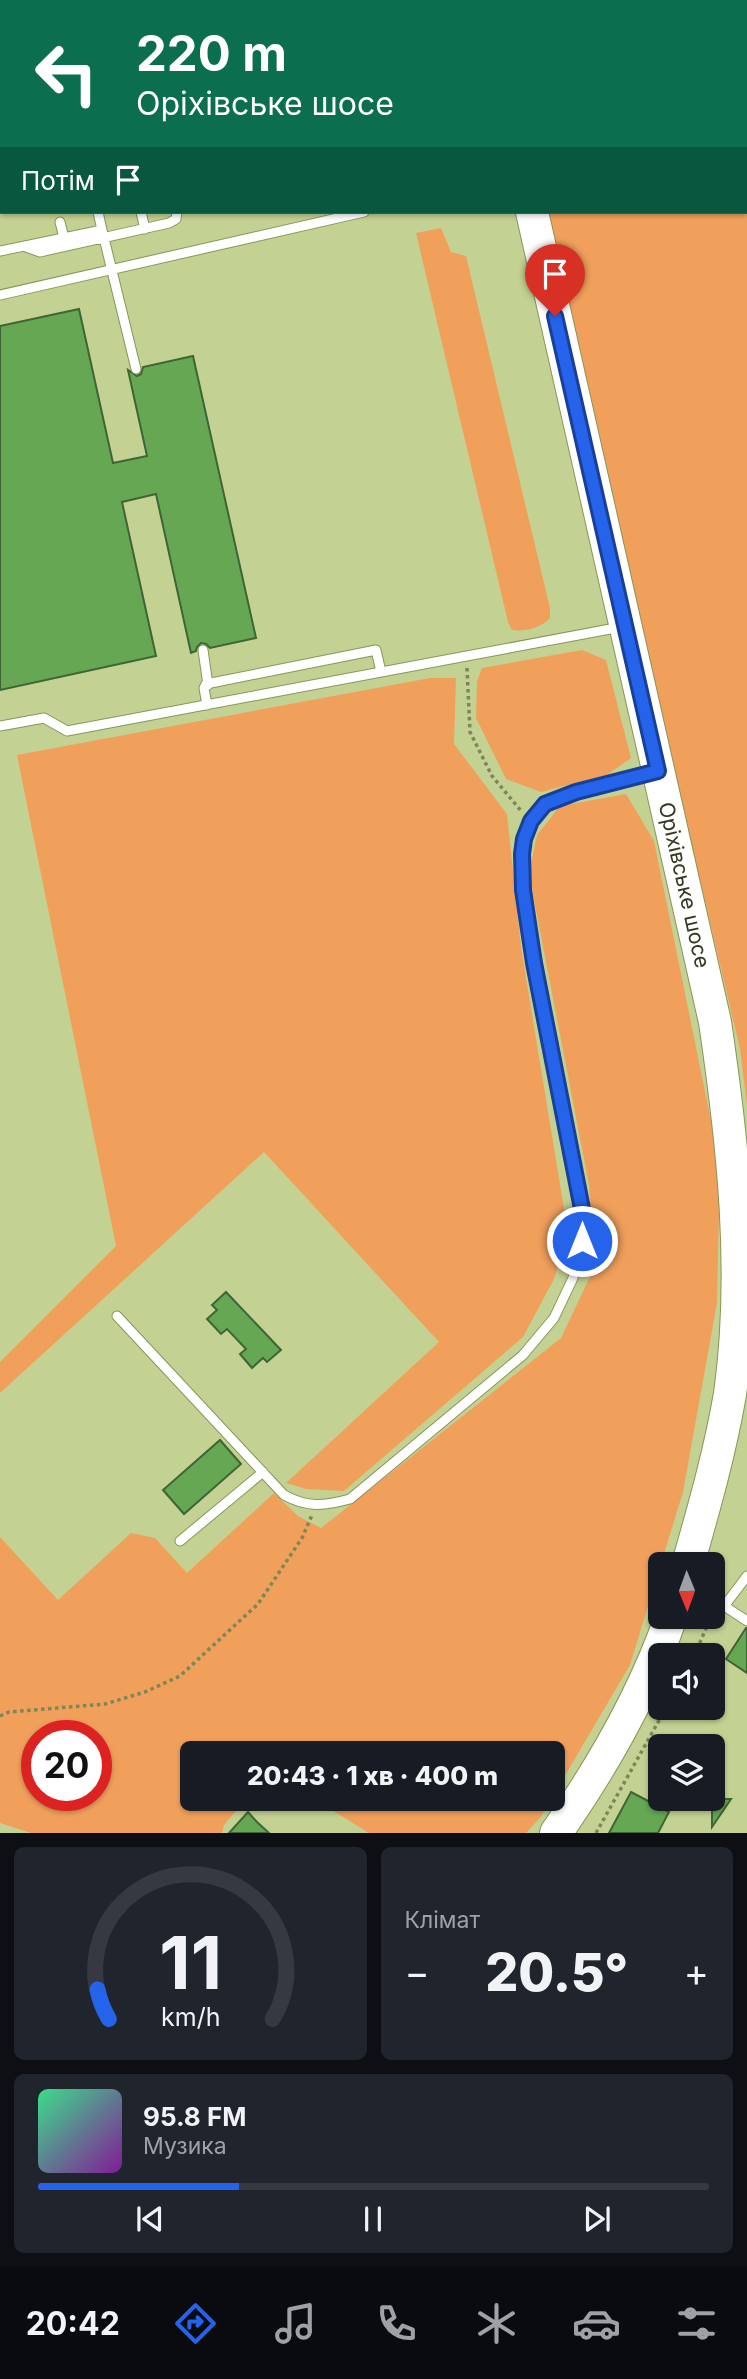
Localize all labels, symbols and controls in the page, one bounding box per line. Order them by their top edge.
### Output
text: 220 m [136,24,287,83]
icon: left [21,28,112,119]
text: Оріхівське шосе [136,84,394,123]
icon: arrive [109,161,147,199]
text: Потім [21,165,95,196]
pin [525,244,585,316]
icon: arrive [536,255,574,293]
street label: Оріхівське шосе [654,800,715,970]
position arrow [545,1204,619,1278]
north arrow [648,1552,724,1629]
map controls [648,1552,725,1811]
button: sound [648,1643,725,1720]
speed limit sign: 20 [21,1720,112,1811]
button: layers [648,1734,725,1811]
text: 20:43 · 1 хв · 400 m [247,1760,498,1791]
text: Клімат [405,1906,480,1934]
text: 11 [159,1919,222,2008]
text: 20.5° [485,1941,628,2004]
text: − [405,1949,430,1995]
text: + [684,1949,709,1995]
text: km/h [161,2002,220,2032]
text: 95.8 FM [143,2101,246,2132]
text: Музика [143,2132,227,2160]
icon: previous [131,2200,169,2238]
icon: pause [354,2200,392,2238]
icon: next [578,2200,616,2238]
icon: directions [171,2299,220,2348]
icon: music [271,2299,320,2348]
icon: phone [372,2299,421,2348]
icon: climate [472,2299,521,2348]
icon: car [572,2299,621,2348]
icon: filters [672,2299,721,2348]
text: 20:42 [26,2304,120,2343]

